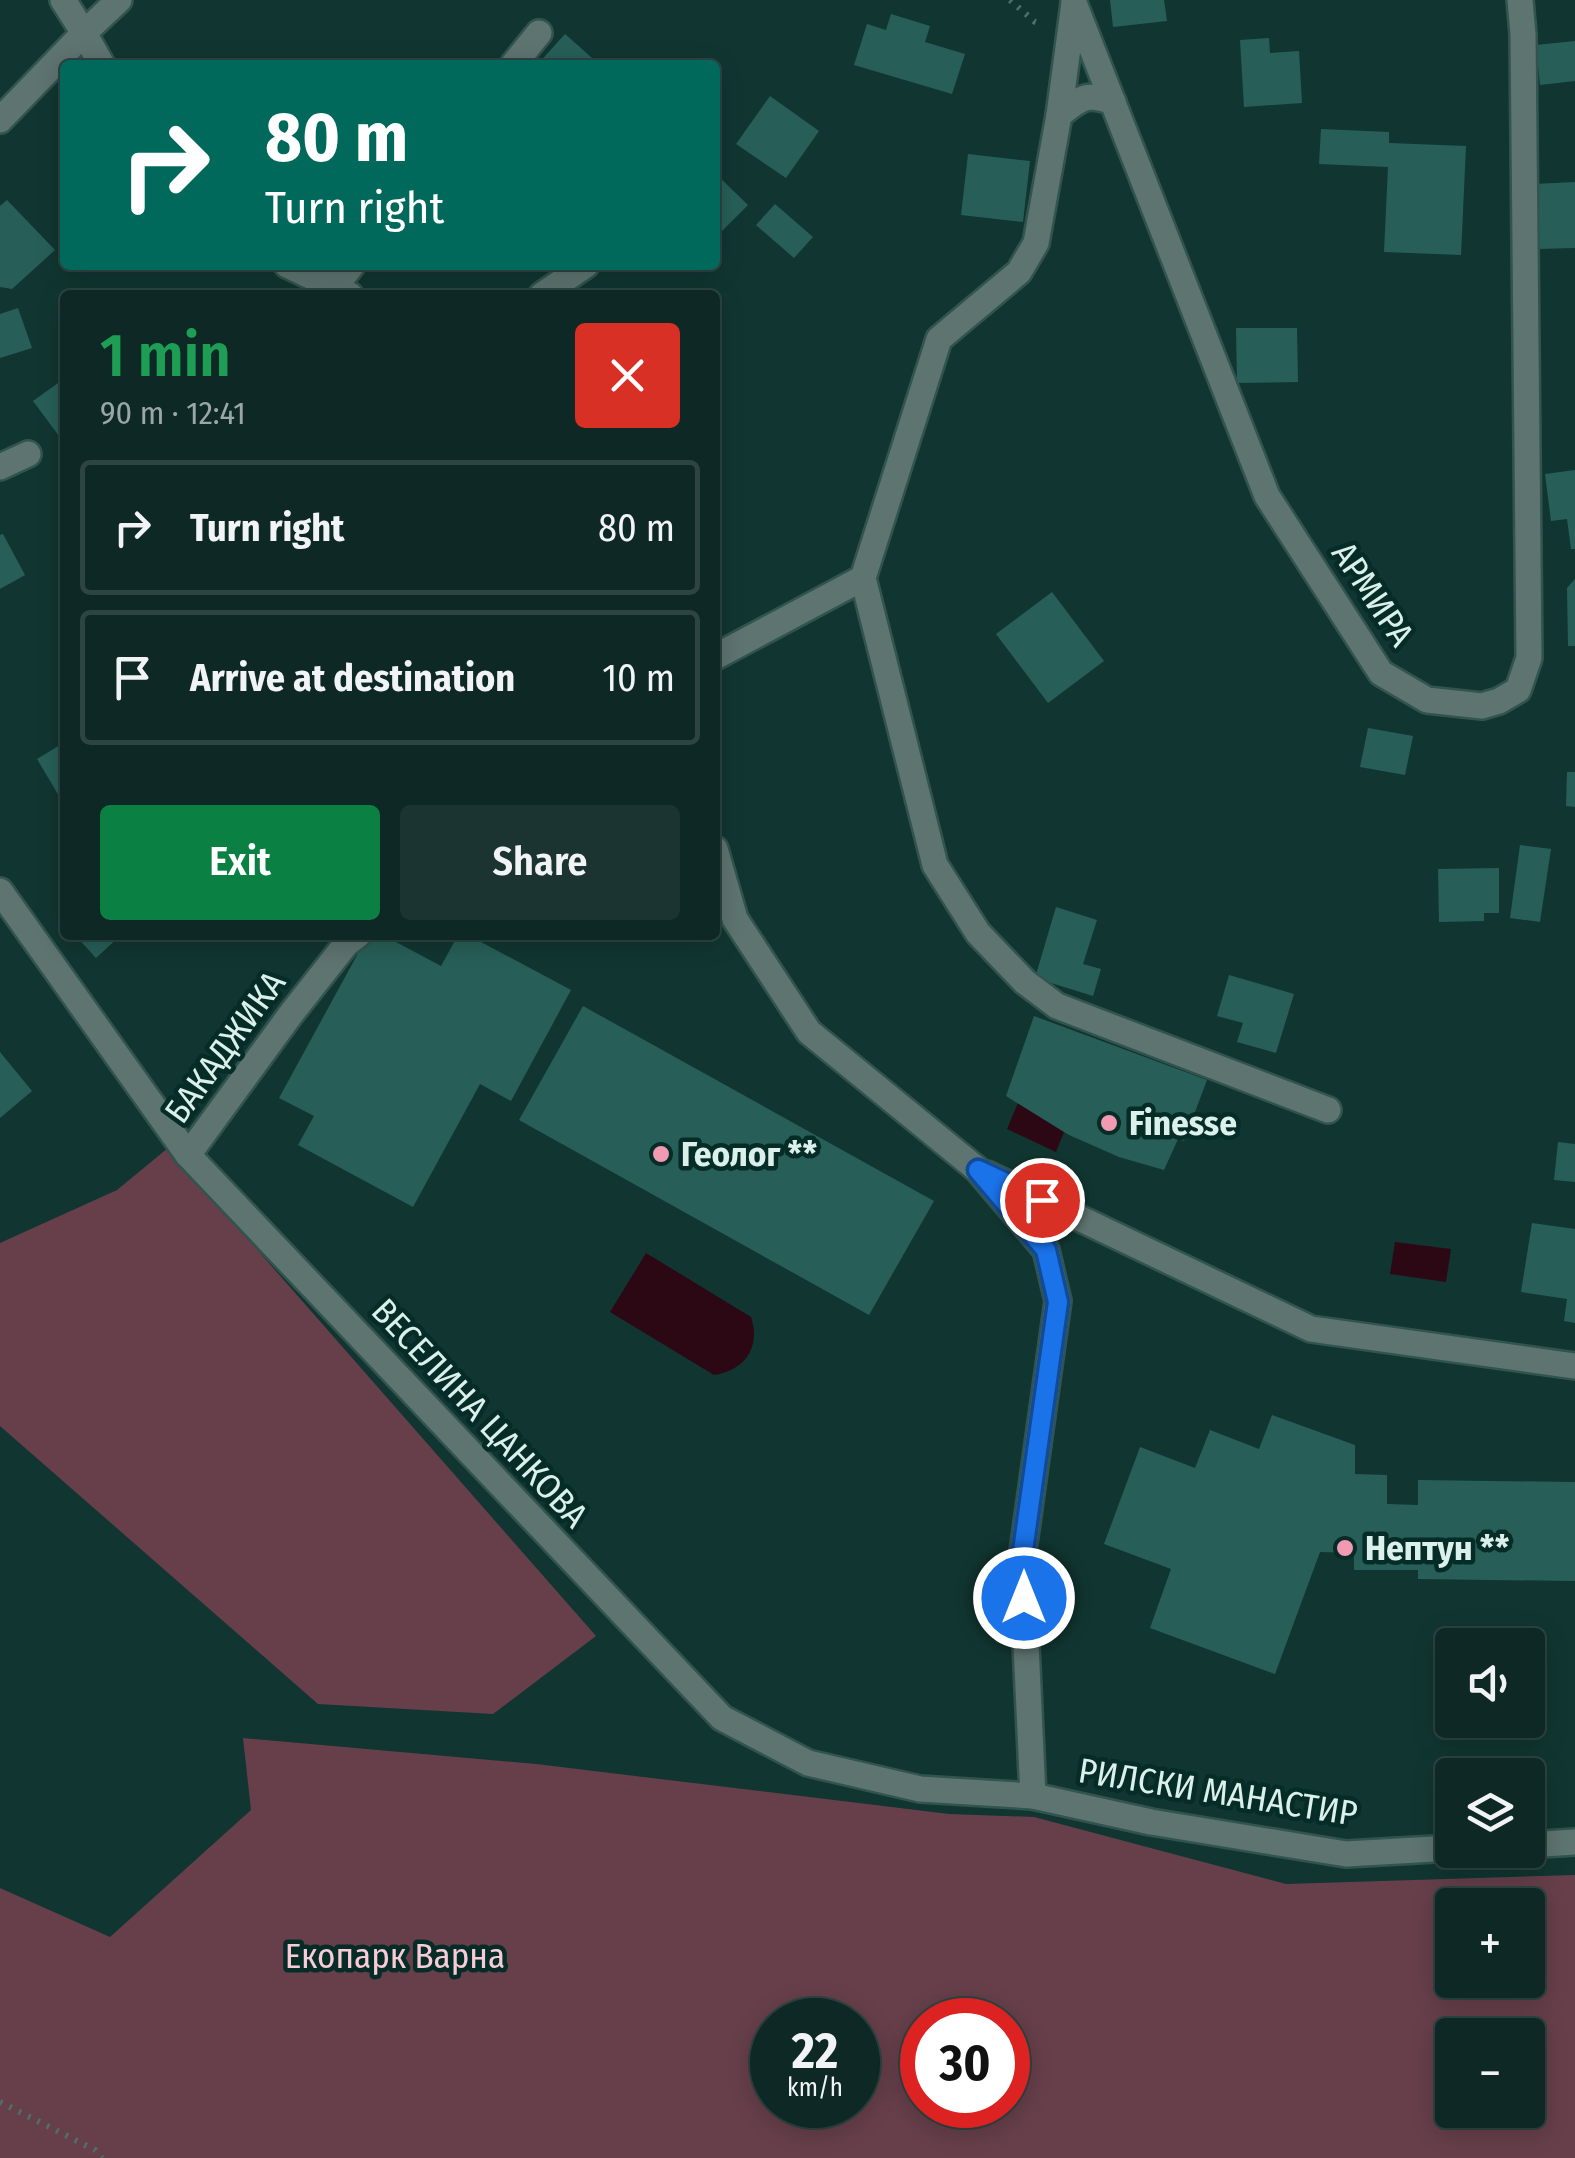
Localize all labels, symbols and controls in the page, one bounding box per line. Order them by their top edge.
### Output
text: 80 m [265,96,408,180]
icon: right [100,100,230,230]
text: Turn right [265,181,444,235]
text: 1 min [100,320,231,392]
button: close [575,323,680,428]
text: 90 m · 12:41 [100,394,246,432]
icon: right [105,500,160,555]
text: Turn right [190,505,344,551]
text: 80 m [598,505,675,551]
street label: АРМИРА [1323,534,1423,654]
icon: arrive [105,650,160,705]
text: Arrive at destination [190,655,515,701]
text: 10 m [602,655,675,701]
button: Exit [100,805,380,920]
button: Share [400,805,680,920]
street label: БАКАДЖИКА [156,962,294,1131]
place label: Finesse [1129,1102,1237,1144]
marker: Finesse [1098,1112,1120,1134]
place label: Геолог ** [681,1133,817,1175]
marker: Геолог ** [650,1143,672,1165]
pin [1000,1158,1085,1243]
icon: arrive [1015,1173,1070,1228]
street label: ВЕСЕЛИНА ЦАНКОВА [363,1290,597,1536]
place label: Нептун ** [1365,1527,1510,1569]
marker: Нептун ** [1334,1537,1356,1559]
position arrow [972,1546,1076,1650]
map controls [1435,1628,1545,2128]
button: sound [1435,1628,1545,1738]
street label: РИЛСКИ МАНАСТИР [1076,1749,1360,1835]
button: layers [1435,1758,1545,1868]
button: + [1435,1888,1545,1998]
park label: Екопарк Варна [285,1935,505,1977]
speed limit sign: 30 [900,1998,1030,2128]
button: − [1435,2018,1545,2128]
text: 22 [792,2021,838,2081]
text: km/h [787,2073,843,2103]

